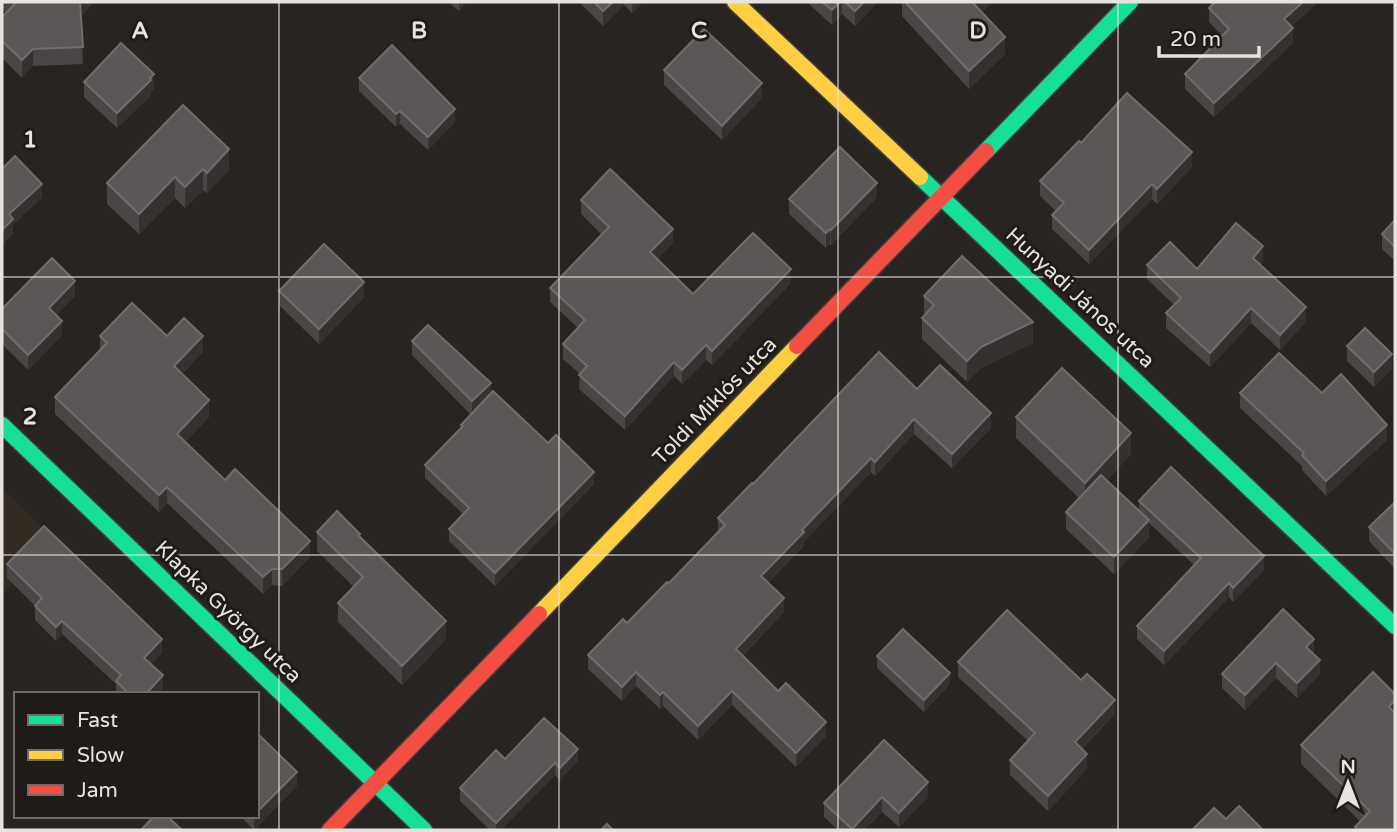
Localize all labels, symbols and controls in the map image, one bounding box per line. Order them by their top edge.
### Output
scale bar [1159,14,1259,58]
text: A [131,17,149,45]
text: B [411,17,427,45]
text: C [691,17,707,45]
text: D [969,17,987,45]
text: 20 m [1170,27,1221,52]
text: 1 [23,126,37,154]
street label: Hunyadi János utca [1000,223,1160,373]
street label: Toldi Miklós utca [648,332,782,470]
text: 2 [23,403,37,431]
street label: Klapka György utca [150,536,306,688]
legend [14,692,259,818]
text: Fast [77,708,118,733]
text: Slow [77,743,125,768]
north arrow [1313,748,1383,818]
text: N [1340,756,1356,778]
text: Jam [77,778,118,803]

